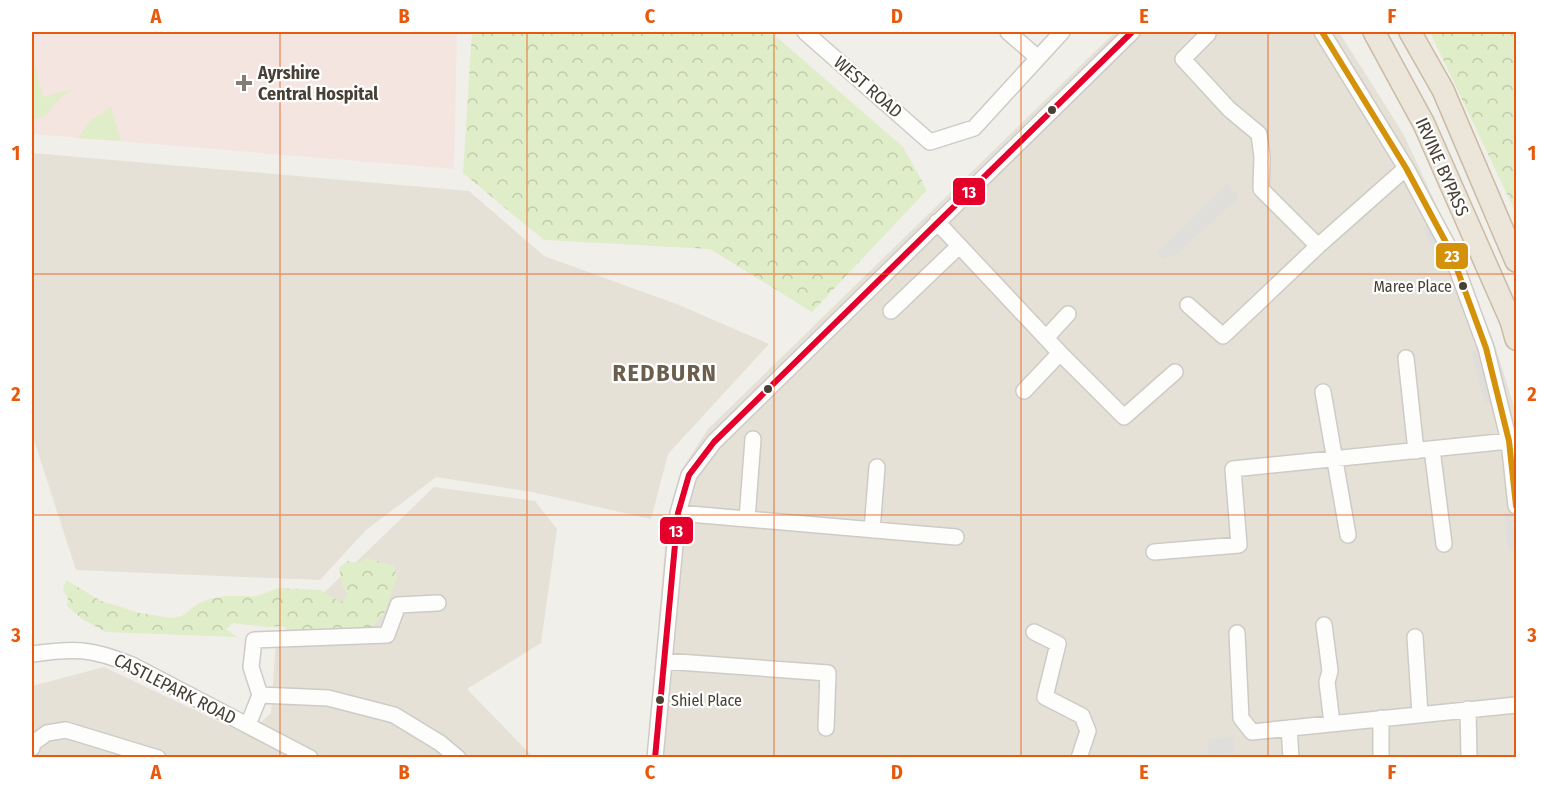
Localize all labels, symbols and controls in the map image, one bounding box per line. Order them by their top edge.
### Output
text: A [150,4,163,28]
text: B [398,4,410,28]
text: C [645,4,656,28]
text: D [891,4,903,28]
text: E [1139,4,1149,28]
text: F [1388,4,1397,28]
street label: WEST ROAD [829,51,907,123]
place label: Ayrshire Central Hospital [257,62,378,105]
marker: Ayrshire Central Hospital [235,74,253,92]
unlabelled marker [1046,104,1058,116]
street label: IRVINE BYPASS [1410,114,1474,220]
text: 1 [12,141,20,165]
text: 1 [1528,141,1536,165]
line badge: 13 [952,177,986,206]
text: 13 [962,183,977,202]
line badge: 23 [1435,242,1469,270]
text: 23 [1444,247,1460,266]
place label: Maree Place [1373,277,1452,296]
marker: Maree Place [1457,280,1469,292]
district label: REDBURN [612,359,718,387]
text: 2 [10,382,21,406]
text: 2 [1526,382,1537,406]
unlabelled marker [762,383,774,395]
line badge: 13 [659,516,694,545]
text: 13 [669,522,684,541]
text: 3 [10,623,21,647]
text: 3 [1526,623,1537,647]
street label: CASTLEPARK ROAD [110,649,240,729]
place label: Shiel Place [671,691,742,710]
marker: Shiel Place [654,694,666,706]
text: A [150,760,163,784]
text: B [398,760,410,784]
text: C [645,760,656,784]
text: D [891,760,903,784]
text: E [1139,760,1149,784]
text: F [1388,760,1397,784]

